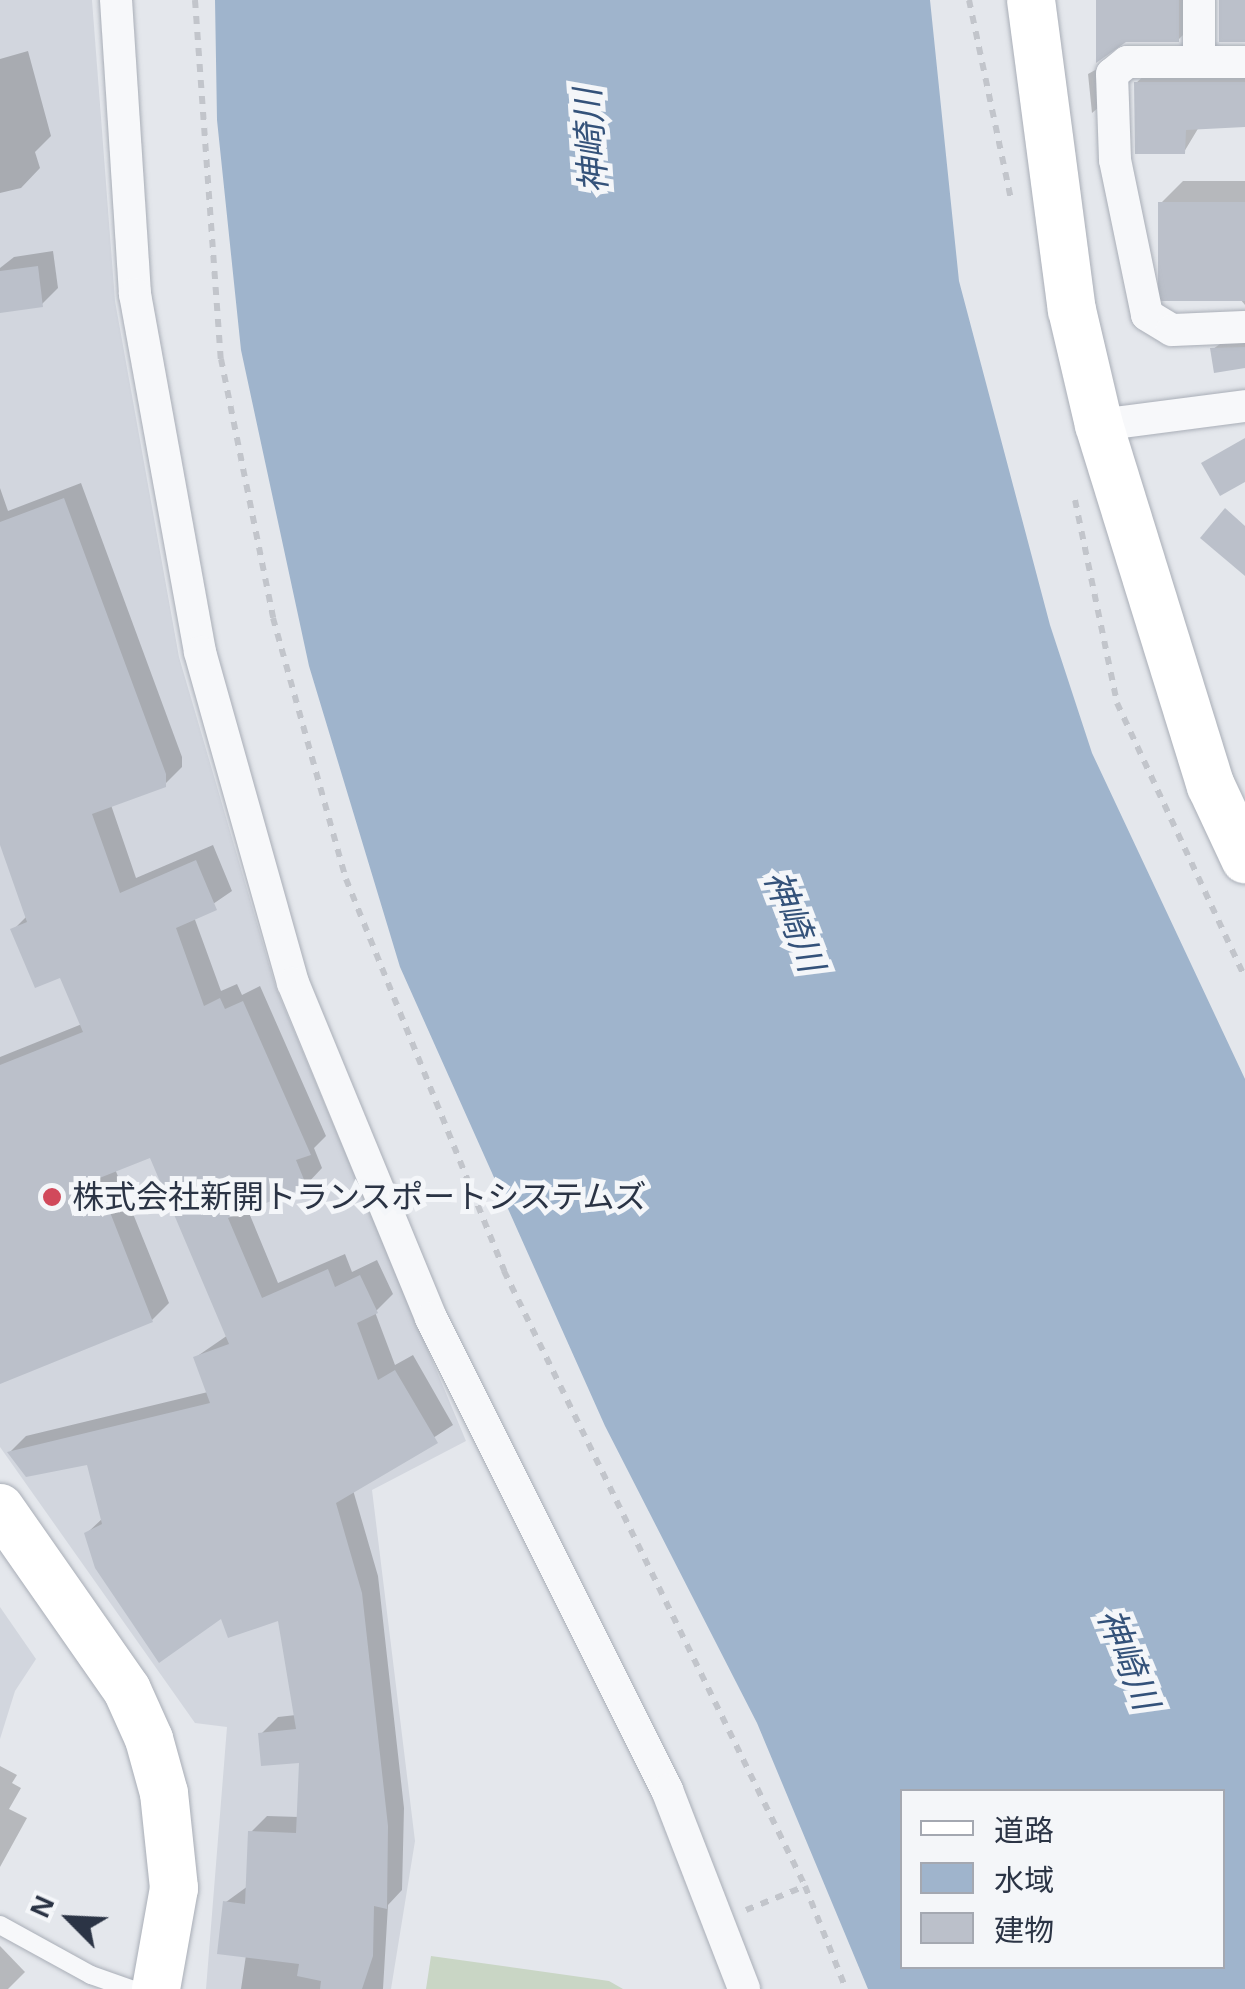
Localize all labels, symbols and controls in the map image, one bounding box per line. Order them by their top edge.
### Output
water label: 神崎川 [566,87,616,195]
water label: 神崎川 [756,864,832,978]
place label: 株式会社新開トランスポートシステムズ [72,1178,648,1216]
marker: 株式会社新開トランスポートシステムズ [41,1186,63,1208]
water label: 神崎川 [1089,1602,1167,1716]
legend [900,1789,1225,1969]
text: 道路 [994,1814,1054,1847]
text: 水域 [994,1864,1054,1897]
north arrow [20,1869,120,1969]
text: N [24,1891,60,1922]
text: 建物 [994,1914,1054,1947]

